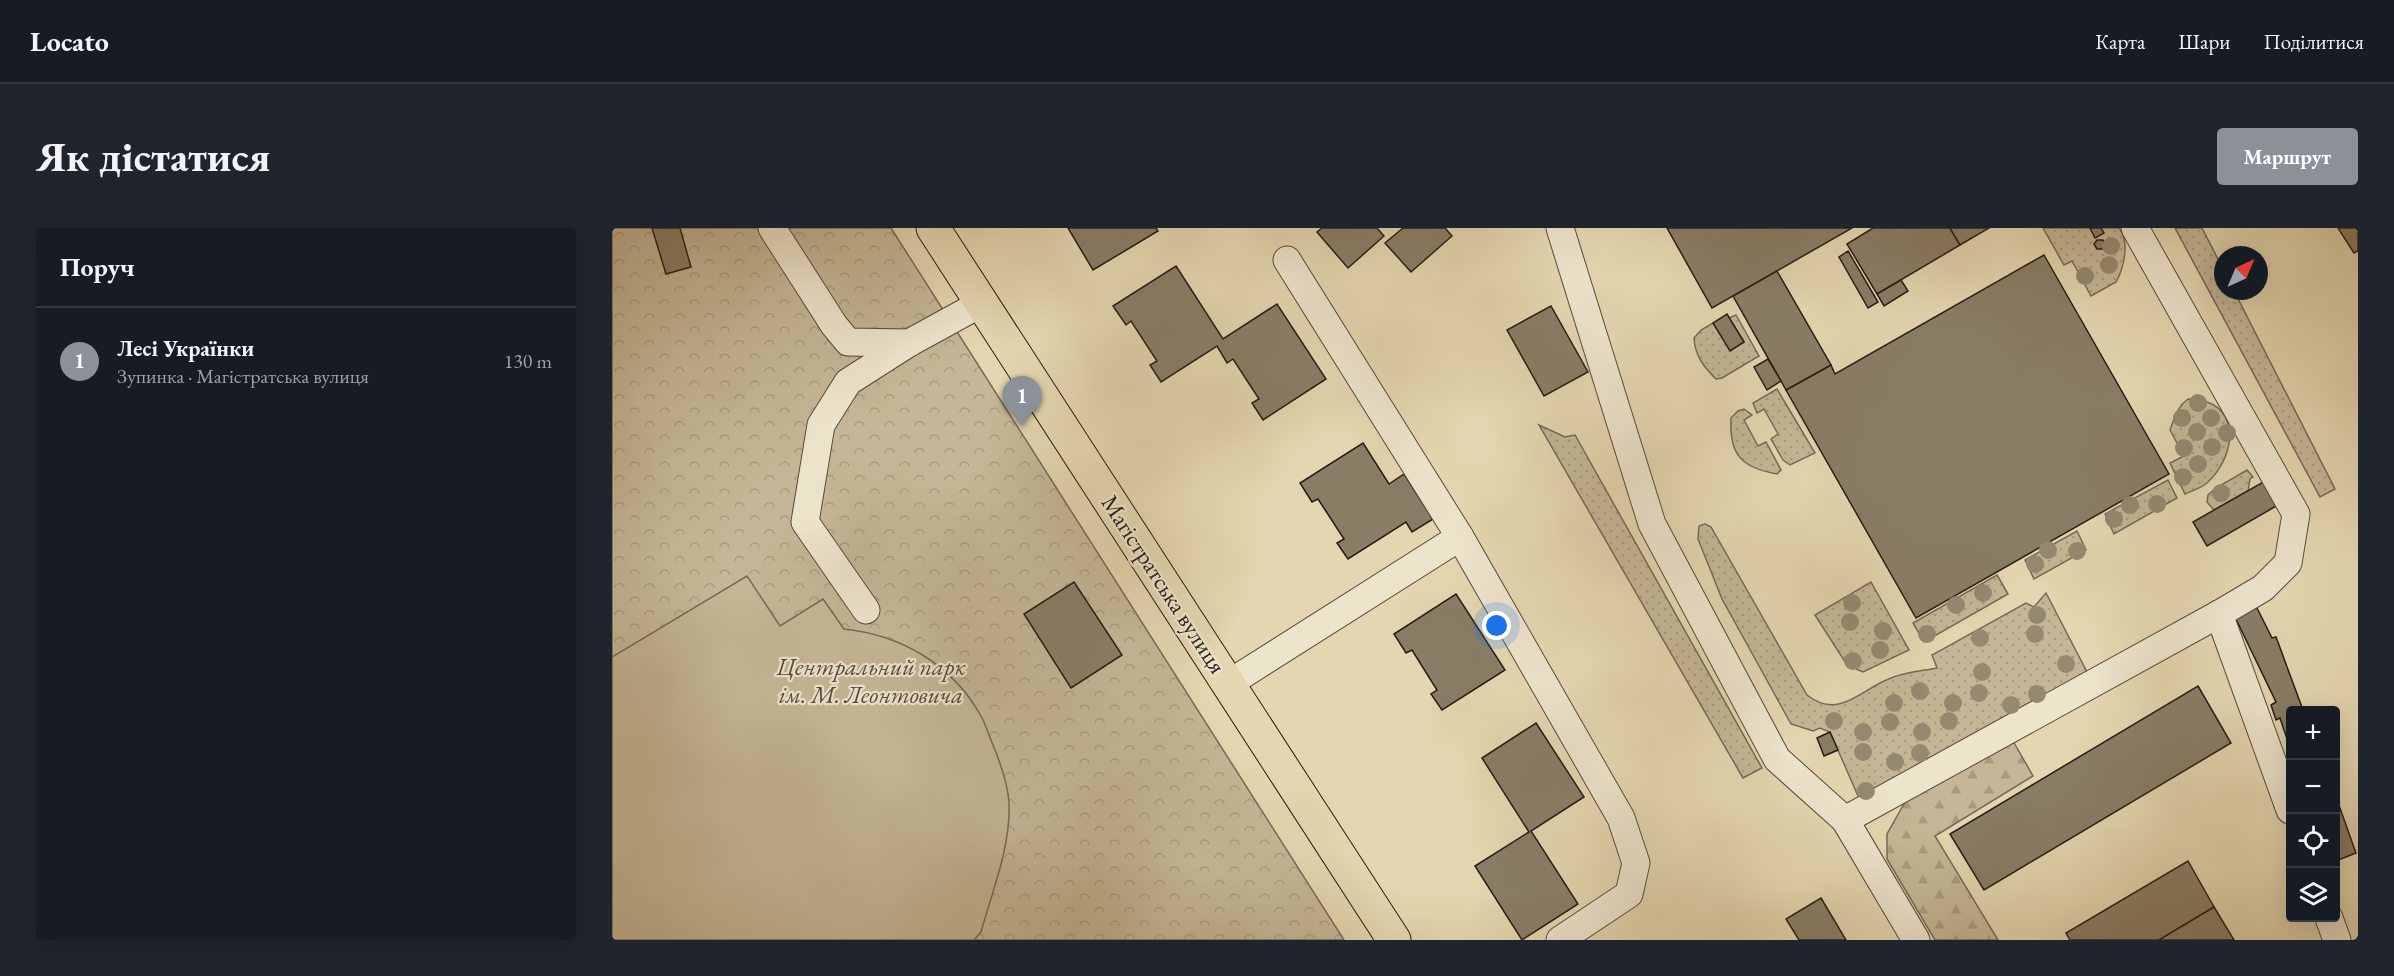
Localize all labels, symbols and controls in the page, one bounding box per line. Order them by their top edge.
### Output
text: Locato [30,23,109,59]
text: Карта [2095,28,2145,55]
text: Шари [2178,28,2230,55]
text: Поділитися [2263,28,2364,55]
button: Маршрут [2217,128,2358,185]
text: Як дістатися [36,129,270,184]
north arrow [2214,246,2268,300]
text: Поруч [60,250,135,284]
text: Лесі Українки [117,334,254,363]
text: 1 [74,348,85,374]
text: 130 m [504,348,552,374]
text: Зупинка · Магістратська вулиця [117,363,369,389]
pin: 1 [1002,376,1042,426]
street label: Магістратська вулиця [1095,489,1234,680]
your location [1482,611,1511,640]
park label: Центральний парк ім. М. Леонтовича [775,651,966,710]
map controls [2286,706,2340,922]
button: + [2286,706,2340,760]
button: − [2286,760,2340,814]
button: locate [2286,814,2340,868]
button: layers [2286,868,2340,922]

